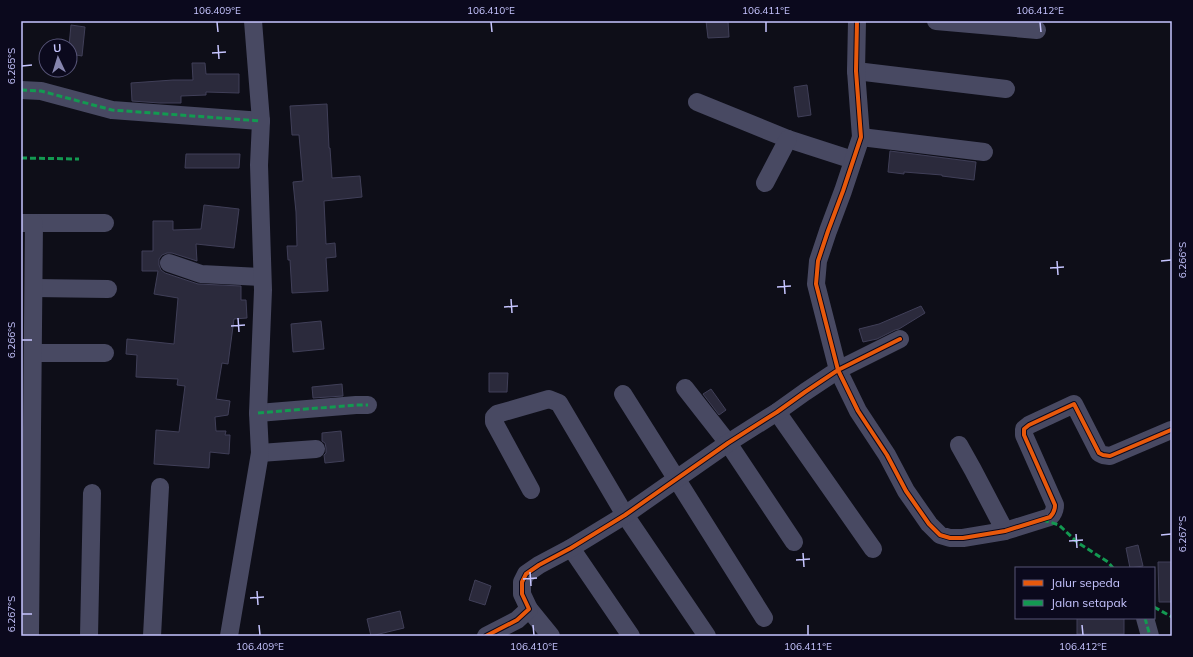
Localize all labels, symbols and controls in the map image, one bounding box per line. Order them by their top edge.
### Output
text: 106.409°E [193,4,241,17]
text: 106.410°E [467,4,515,17]
text: 106.411°E [742,4,790,17]
text: 106.412°E [1016,4,1064,17]
north arrow [38,38,78,78]
text: U [53,41,62,55]
text: 6.265°S [5,48,18,84]
text: 6.266°S [1176,242,1189,278]
text: 6.266°S [5,322,18,358]
text: 6.267°S [1176,516,1189,552]
legend [1015,567,1155,619]
text: Jalur sepeda [1051,575,1120,590]
text: Jalan setapak [1051,595,1128,610]
text: 6.267°S [5,596,18,632]
text: 106.409°E [236,640,284,653]
text: 106.410°E [510,640,558,653]
text: 106.411°E [784,640,832,653]
text: 106.412°E [1059,640,1107,653]

